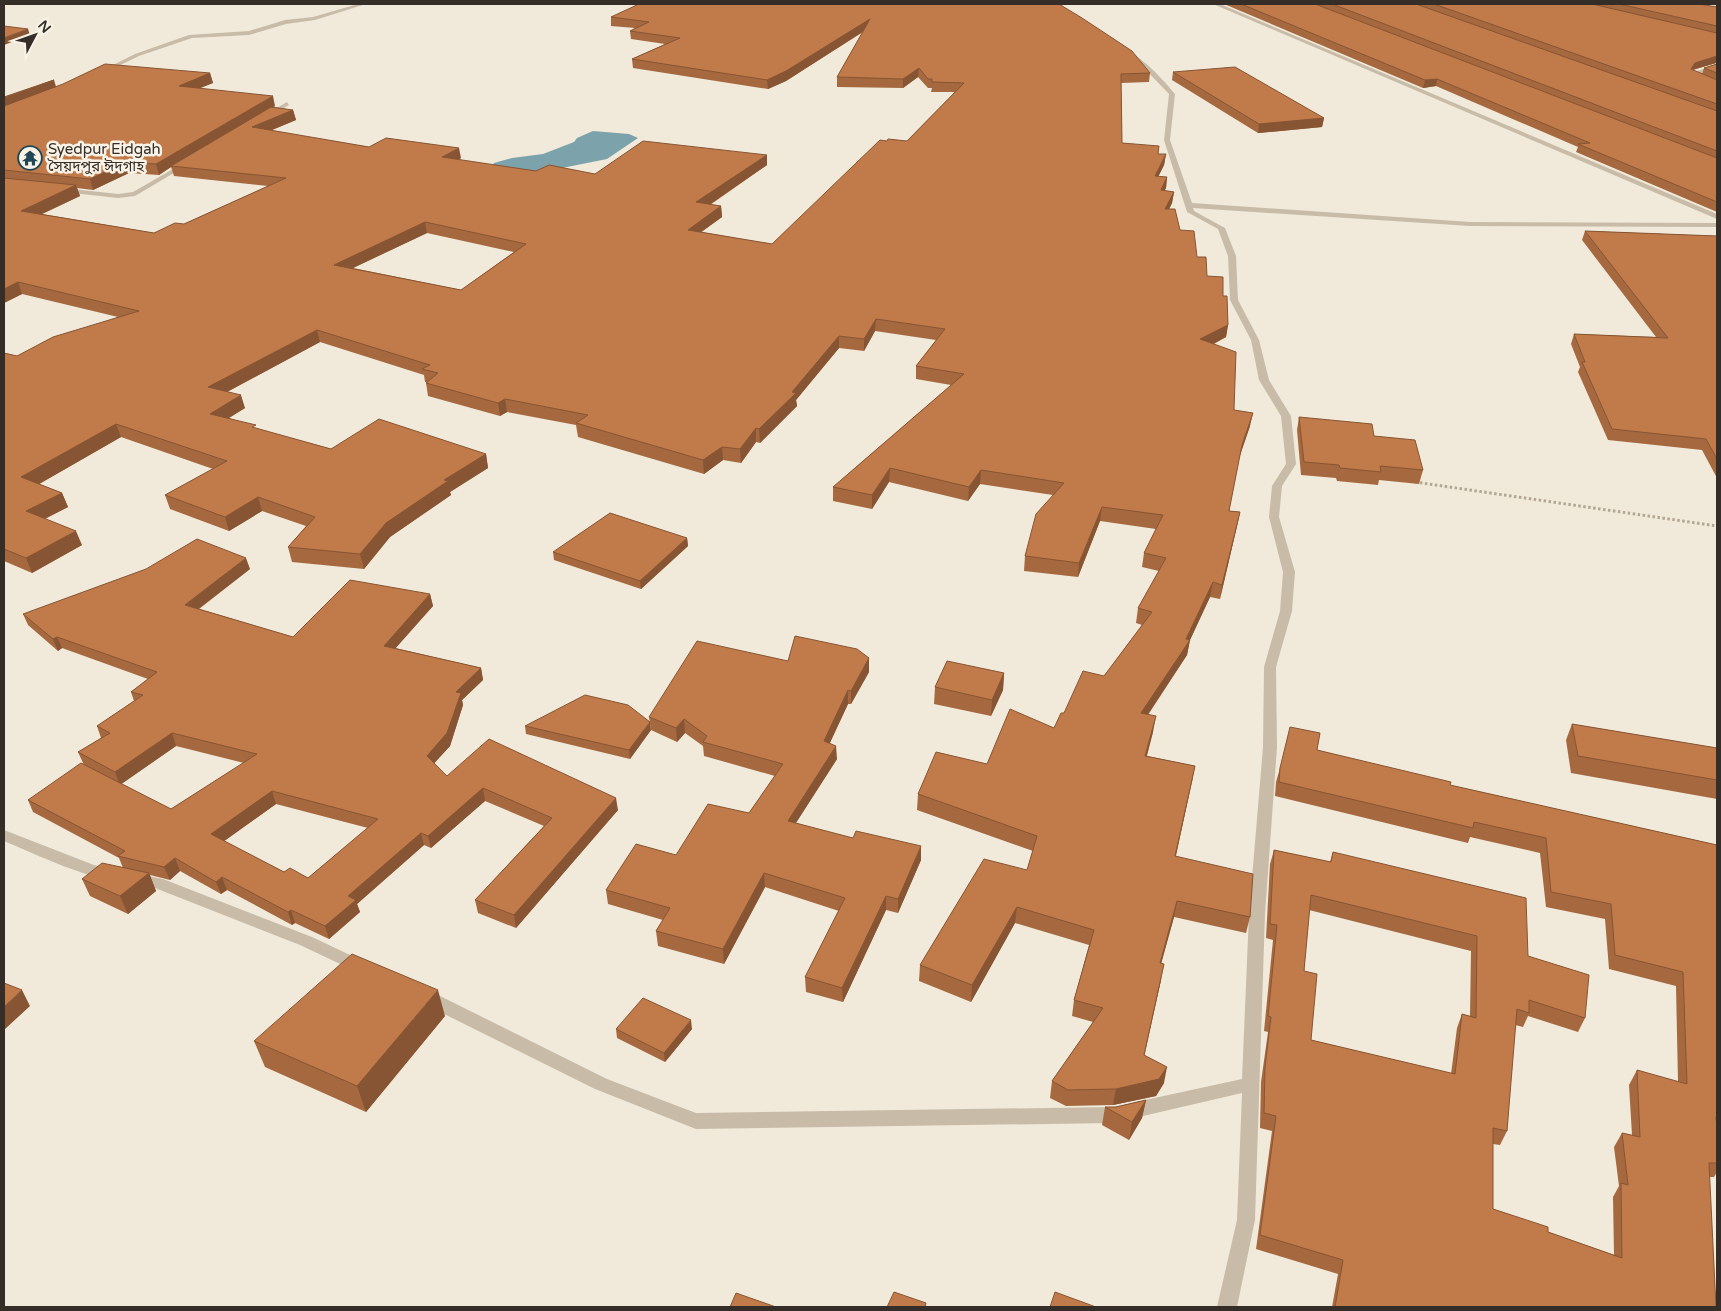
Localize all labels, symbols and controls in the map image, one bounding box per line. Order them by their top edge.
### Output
north arrow [10,10,60,60]
text: N [34,17,55,37]
place label: Syedpur Eidgah সৈয়দপুর ঈদগাহ [47,140,161,175]
temple icon: Syedpur Eidgah সৈয়দপুর ঈদগাহ [17,145,43,171]

